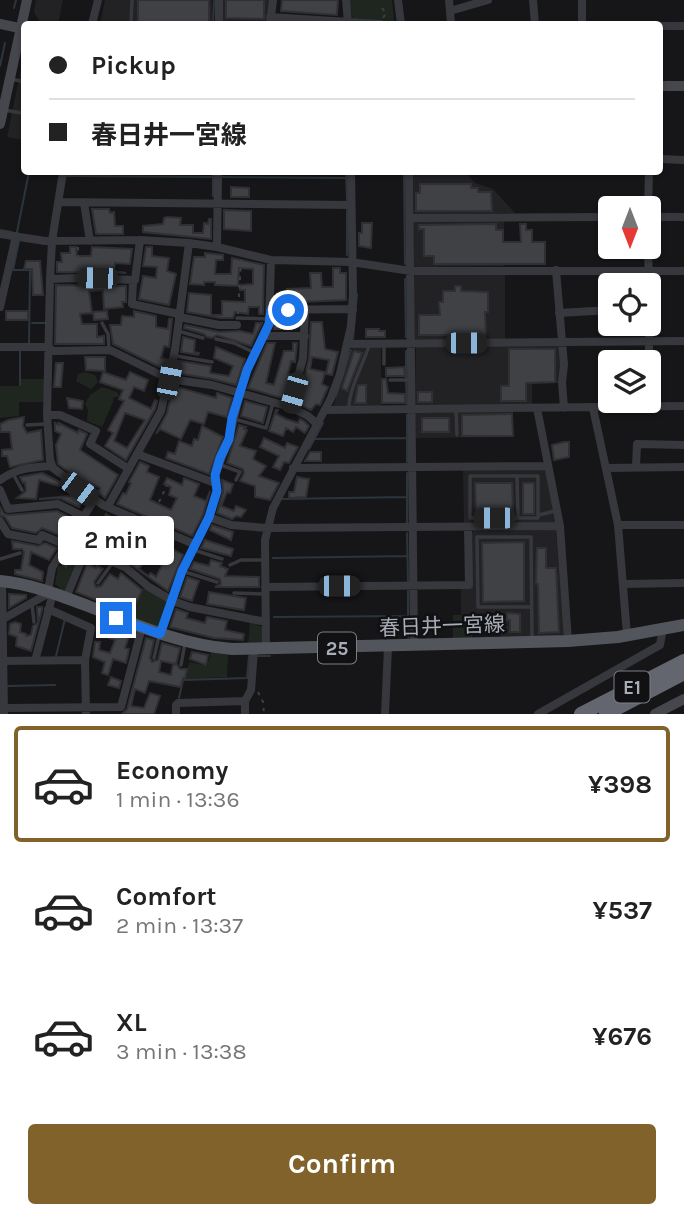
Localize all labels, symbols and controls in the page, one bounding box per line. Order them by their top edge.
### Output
text: Pickup [91,50,176,81]
text: 春日井一宮線 [91,120,247,151]
north arrow [598,196,662,259]
map controls [598,196,661,413]
car [76,267,119,289]
button: locate [598,273,661,336]
route start [272,294,304,326]
car [446,333,488,354]
button: layers [598,350,661,413]
car [155,356,184,402]
car [279,370,310,416]
car [56,468,103,510]
car [474,508,516,529]
callout: 2 min [58,516,174,566]
text: 2 min [84,527,148,554]
car [319,576,361,597]
route end [100,602,132,634]
street label: 春日井一宮線 [379,612,505,640]
road number: 25 [318,632,356,664]
road number: E1 [614,672,650,702]
icon: car [32,753,95,816]
text: Economy [116,755,228,786]
text: ¥398 [588,769,652,800]
text: 1 min · 13:36 [116,786,240,813]
icon: car [32,879,95,942]
text: Comfort [116,881,217,912]
text: ¥537 [593,895,652,926]
text: 2 min · 13:37 [116,912,243,939]
icon: car [32,1005,95,1068]
text: XL [116,1007,147,1038]
text: ¥676 [592,1021,652,1052]
text: 3 min · 13:38 [116,1038,247,1065]
button: Confirm [28,1124,656,1204]

